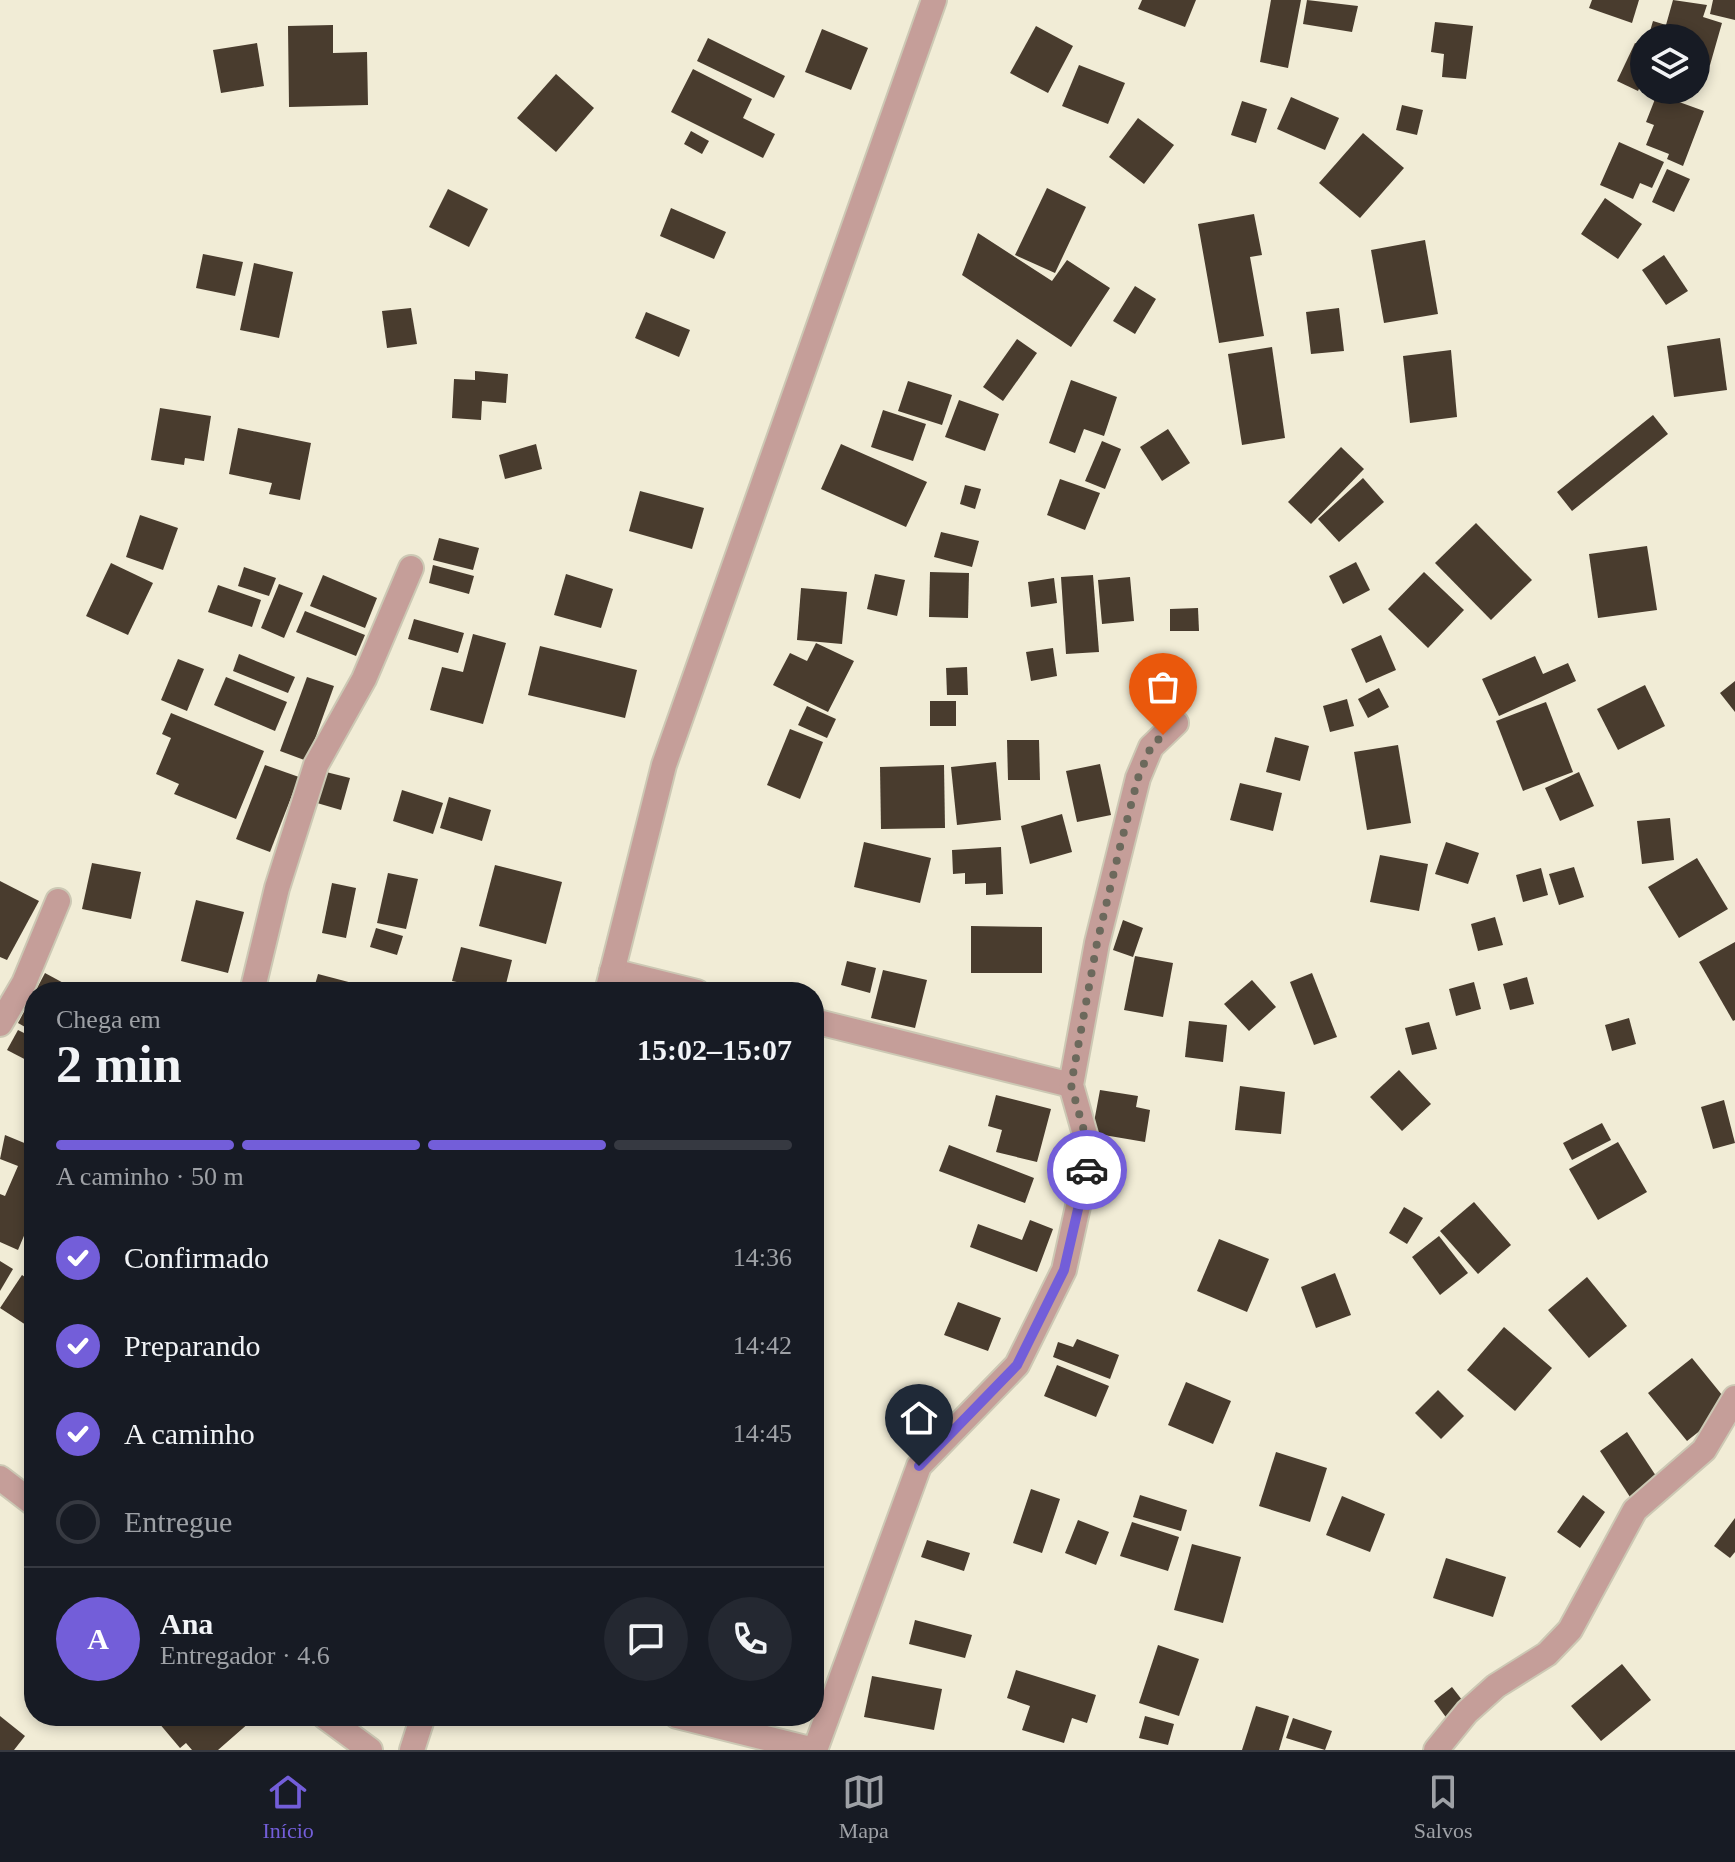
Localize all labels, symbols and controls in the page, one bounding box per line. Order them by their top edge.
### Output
map controls [1630,24,1710,104]
button: layers [1630,24,1710,104]
pin [1129,653,1197,735]
icon: bag [1141,665,1185,709]
text: Chega em [56,1005,161,1034]
text: 15:02–15:07 [637,1033,792,1066]
text: 2 min [56,1036,182,1093]
courier [1047,1130,1127,1210]
icon: car [1065,1148,1109,1192]
text: A caminho · 50 m [56,1162,244,1191]
icon: check [56,1236,100,1280]
text: Confirmado [124,1241,269,1274]
text: 14:36 [733,1243,792,1272]
icon: check [56,1324,100,1368]
text: Preparando [124,1329,261,1362]
text: 14:42 [733,1331,792,1360]
pin [885,1384,953,1466]
icon: home [897,1396,941,1440]
icon: check [56,1412,100,1456]
text: A caminho [124,1417,255,1450]
text: 14:45 [733,1419,792,1448]
text: Entregue [124,1505,232,1538]
button: chat [604,1597,688,1681]
button: phone [708,1597,792,1681]
text: Ana [160,1607,213,1640]
text: A [87,1622,109,1655]
text: Entregador · 4.6 [160,1641,330,1670]
tab: Início [262,1770,314,1844]
tab: Mapa [839,1770,889,1844]
tab: Salvos [1414,1770,1472,1844]

